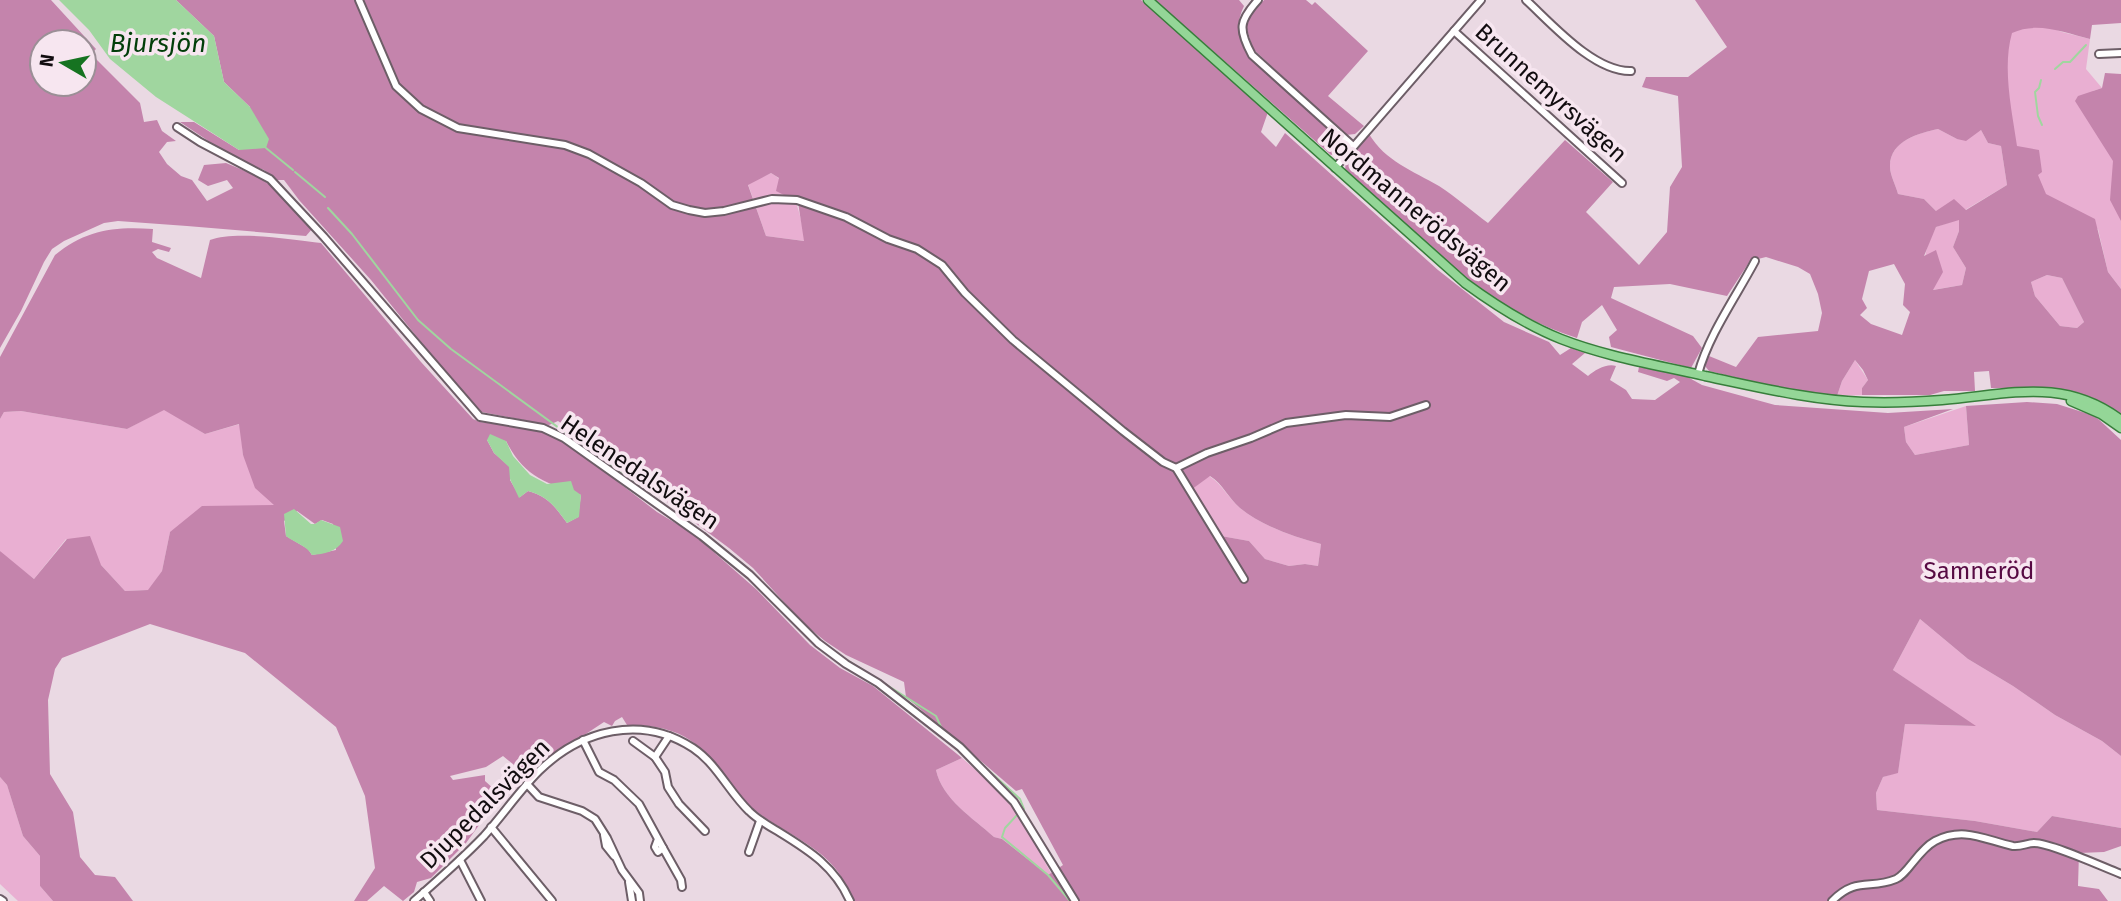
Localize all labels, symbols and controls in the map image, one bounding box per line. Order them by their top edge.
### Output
street label: Brunnemyrsvägen [1469,18,1633,168]
north arrow [28,28,98,98]
water label: Bjursjön [110,28,206,59]
text: N [34,52,59,68]
street label: Nordmannerödsvägen [1315,122,1517,298]
street label: Helenedalsvägen [555,409,725,535]
park label: Samneröd [1924,557,2034,585]
street label: Djupedalsvägen [414,733,556,875]

